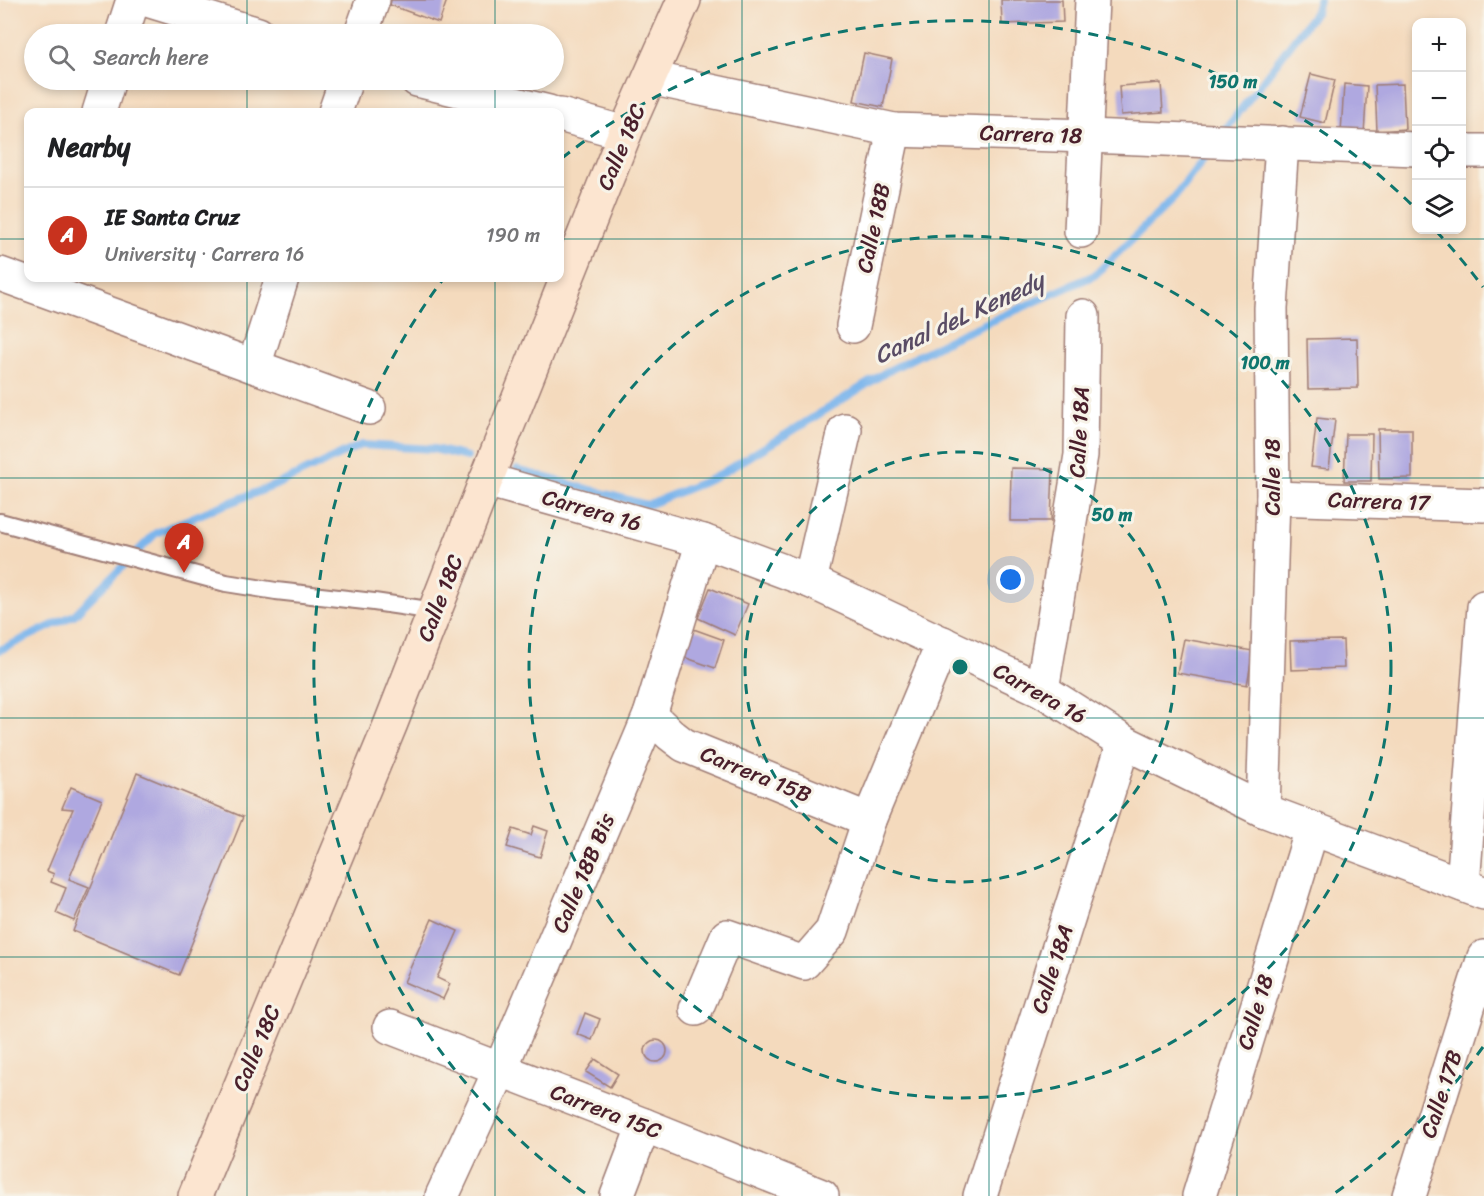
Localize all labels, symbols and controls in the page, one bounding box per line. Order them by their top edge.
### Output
map controls [1412,18,1466,234]
button: + [1412,18,1466,72]
search box [24,24,564,90]
text: Search here [93,38,209,77]
icon: search [45,41,78,74]
text: 150 m [1209,66,1257,98]
button: − [1412,72,1466,126]
street label: Calle 18C [585,97,657,196]
street label: Carrera 18 [979,113,1083,155]
text: Nearby [48,124,130,170]
button: locate [1412,126,1466,180]
street label: Calle 18B [844,179,902,277]
button: layers [1412,180,1466,234]
text: IE Santa Cruz [105,198,240,237]
text: A [61,218,74,253]
text: 190 m [486,218,540,253]
text: University · Carrera 16 [105,237,304,272]
water label: Canal deL Kenedy [867,259,1055,376]
text: 100 m [1241,347,1290,379]
street label: Calle 18A [1057,385,1101,479]
street label: Calle 18 [1253,438,1292,516]
street label: Carrera 16 [538,477,646,543]
street label: Carrera 17 [1327,480,1432,522]
text: 50 m [1092,499,1133,531]
pin: A [164,524,204,573]
street label: Calle 18C [406,548,475,647]
your location [996,565,1025,594]
street label: Carrera 16 [986,651,1094,735]
centre of rings [950,657,970,677]
street label: Carrera 15B [695,734,817,814]
street label: Calle 18B Bis [540,806,626,939]
street label: Calle 18A [1019,919,1085,1019]
street label: Calle 18 [1225,969,1285,1055]
street label: Calle 18C [220,998,292,1097]
street label: Calle 17B [1409,1045,1474,1143]
street label: Carrera 15C [545,1072,668,1150]

